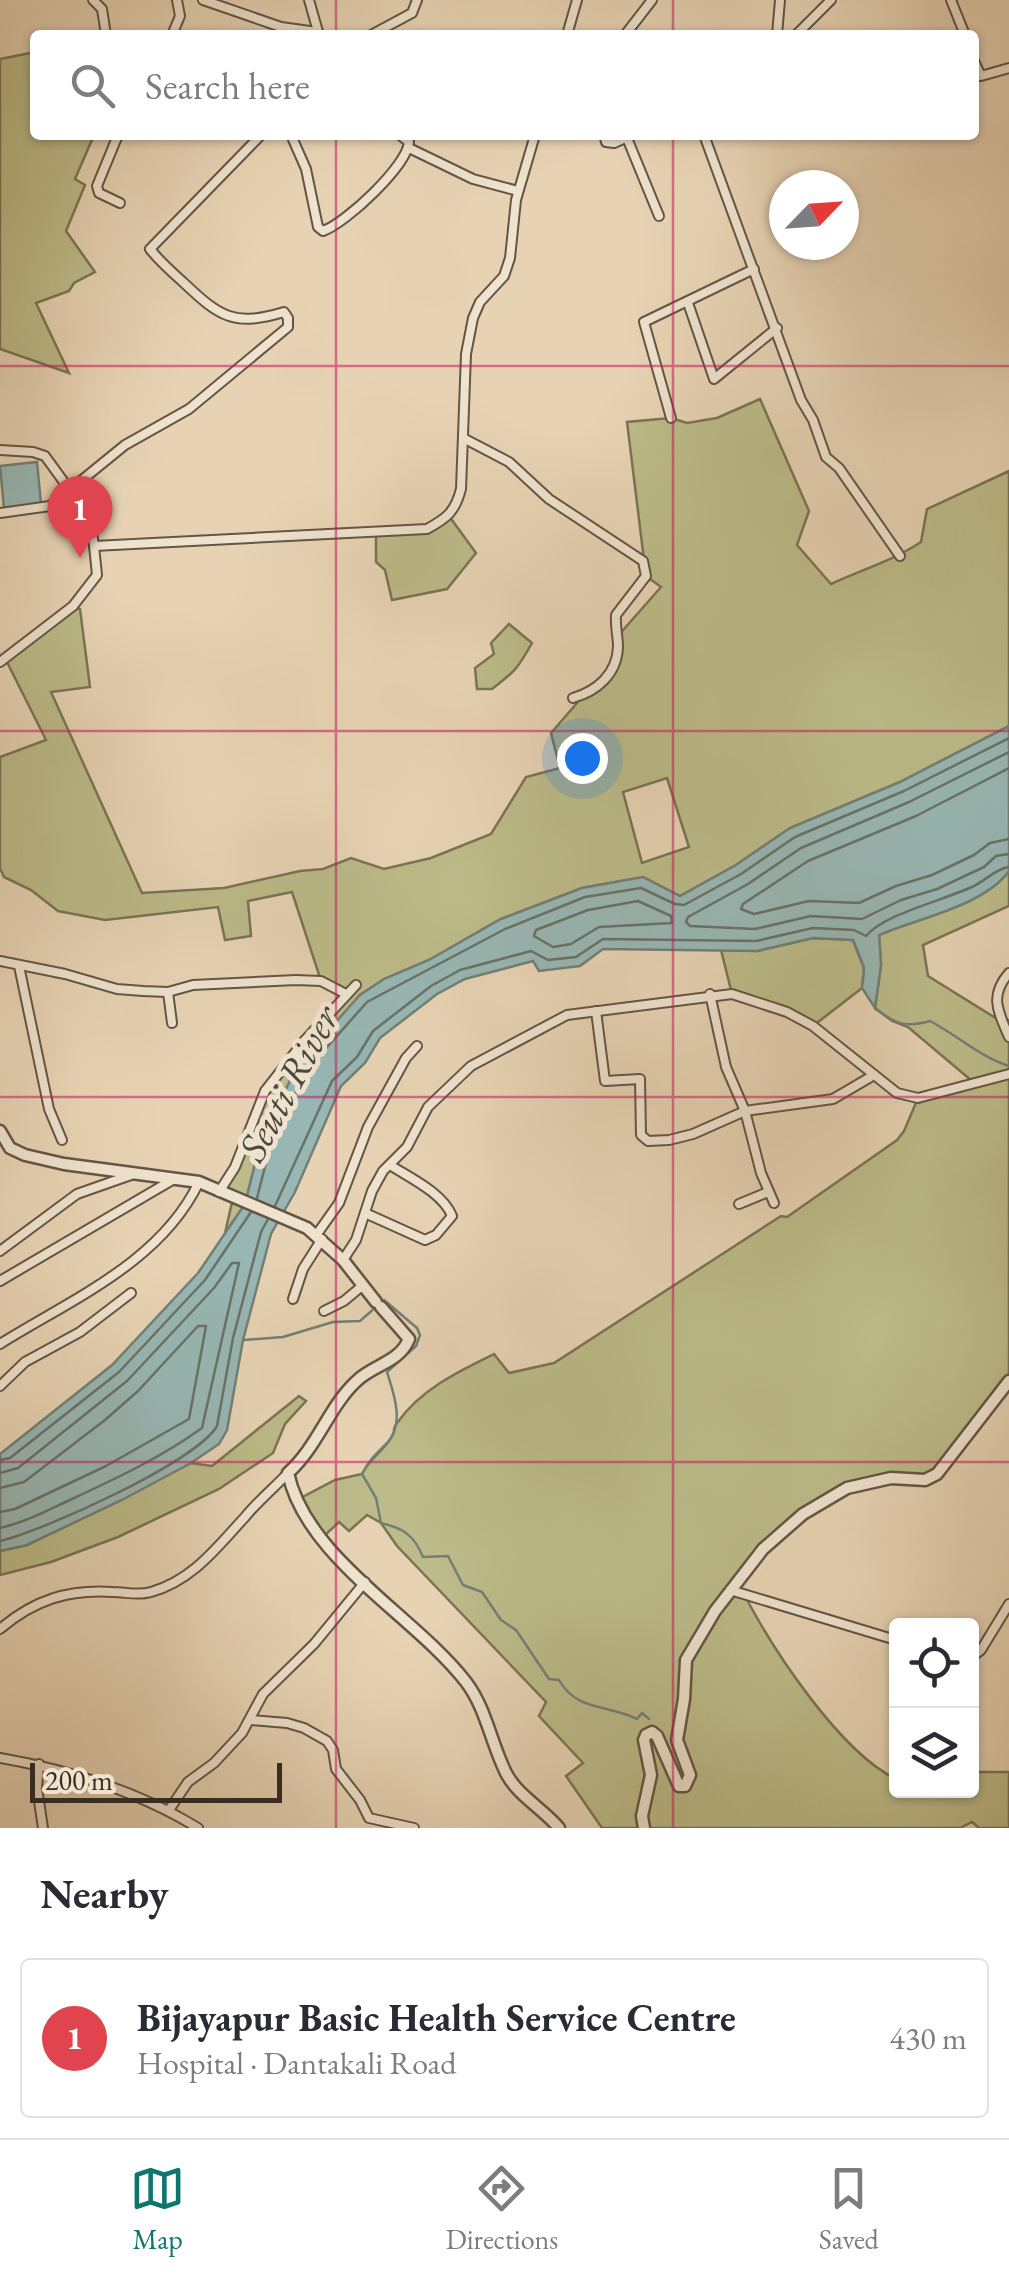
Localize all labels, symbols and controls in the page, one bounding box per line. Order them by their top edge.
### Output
search box [30,30,979,140]
icon: search [65,58,120,113]
text: Search here [145,61,310,110]
north arrow [769,170,859,260]
pin: 1 [48,476,112,558]
your location [557,733,608,784]
water label: Seuti River [225,995,351,1171]
map controls [889,1618,979,1798]
button: locate [889,1618,979,1708]
button: layers [889,1708,979,1798]
scale bar [30,1758,282,1802]
text: 200 m [45,1762,113,1798]
text: Nearby [40,1866,169,1921]
text: Bijayapur Basic Health Service Centre [137,1993,736,2042]
text: 1 [66,2017,83,2059]
text: 430 m [890,2017,967,2059]
text: Hospital · Dantakali Road [137,2042,457,2084]
tab: Map [130,2161,185,2257]
tab: Directions [446,2161,558,2257]
tab: Saved [819,2161,879,2257]

